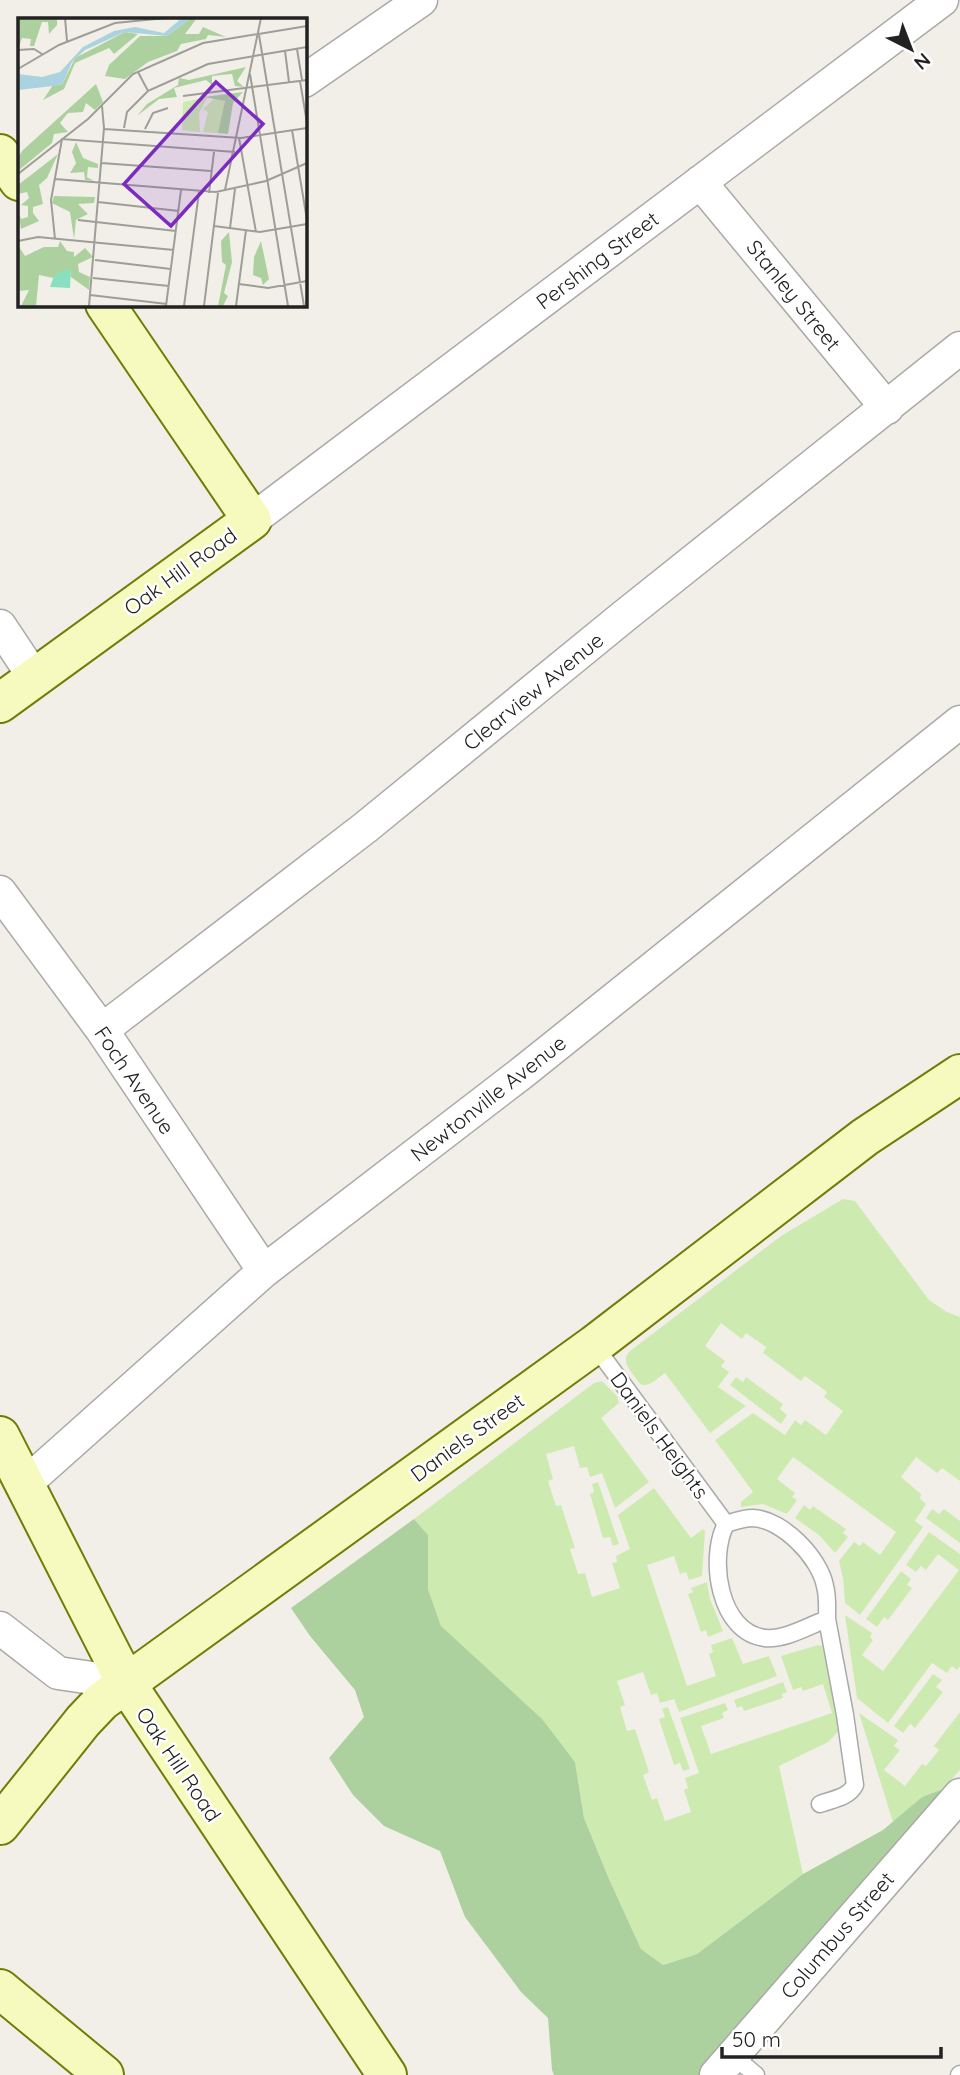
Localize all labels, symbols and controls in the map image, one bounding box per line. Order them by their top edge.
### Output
north arrow [876,14,946,84]
inset map [18,18,306,306]
text: N [909,48,936,75]
street label: Pershing Street [531,205,663,315]
street label: Stanley Street [741,234,847,356]
street label: Oak Hill Road [119,521,241,621]
street label: Clearview Avenue [458,626,608,756]
street label: Foch Avenue [89,1021,181,1139]
street label: Newtonville Avenue [405,1029,571,1167]
street label: Daniels Heights [605,1366,715,1504]
street label: Daniels Street [405,1387,529,1487]
street label: Oak Hill Road [131,1702,227,1826]
street label: Columbus Street [775,1866,899,2004]
scale bar [722,2016,941,2060]
text: 50 m [732,2026,781,2052]

